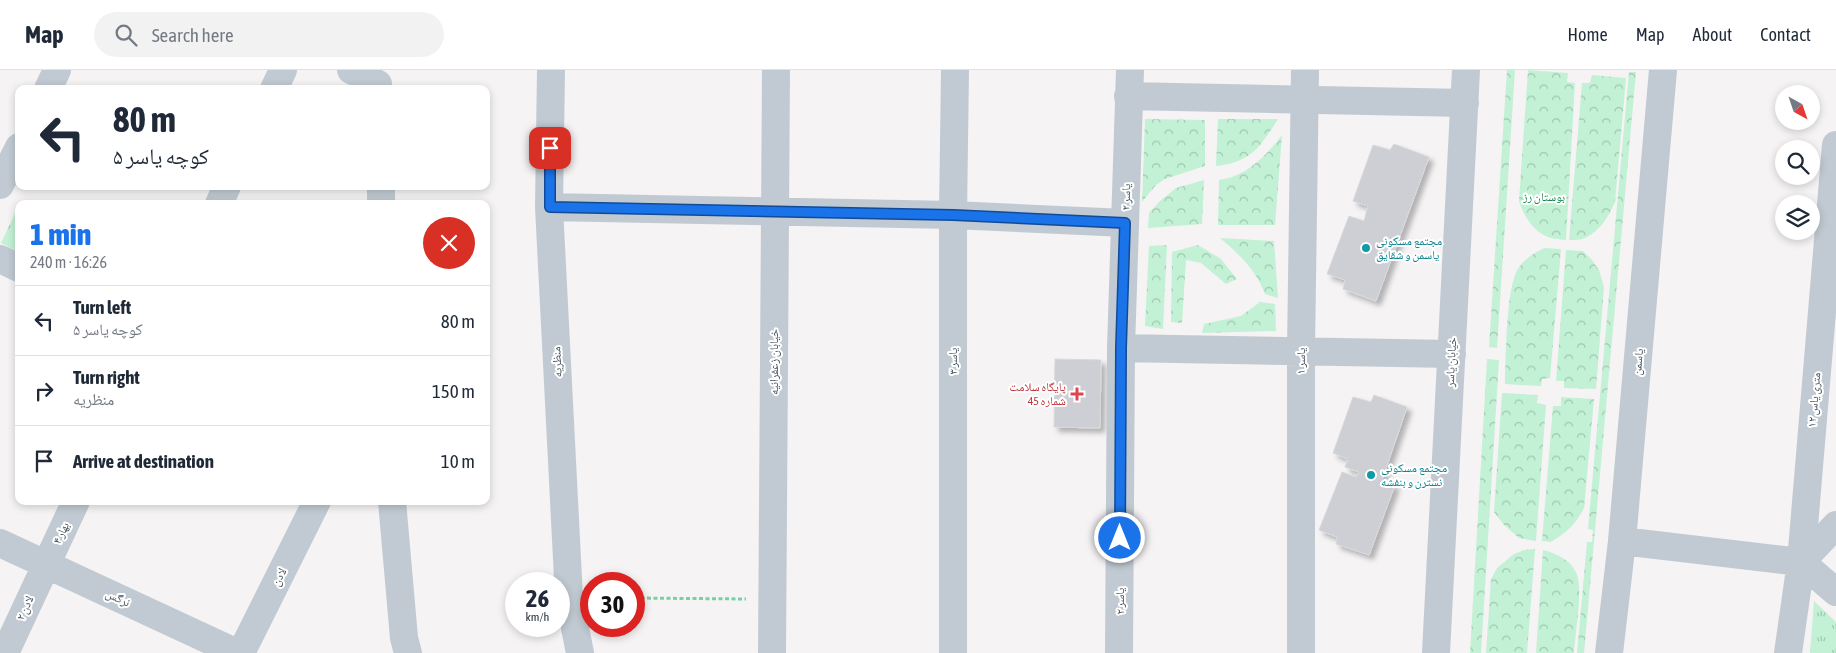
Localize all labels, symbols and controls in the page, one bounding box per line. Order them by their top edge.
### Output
search box [94,12,444,57]
text: Map [25,21,64,48]
icon: search [112,21,140,49]
text: Search here [152,24,234,46]
text: Home [1568,24,1608,45]
text: Map [1636,24,1665,45]
text: About [1693,24,1732,45]
text: Contact [1760,24,1811,45]
north arrow [1775,85,1820,130]
map controls [1775,85,1820,240]
text: 80 m [113,99,176,139]
icon: left [30,105,95,170]
pin [529,127,571,169]
icon: arrive [536,134,564,162]
button: search [1775,140,1820,185]
text: کوچه یاسر ۵ [113,143,209,169]
street label: یاسر ۲ [1119,183,1133,211]
park label: بوستان رز [1522,190,1565,204]
button: layers [1775,195,1820,240]
text: 1 min [30,217,91,251]
button: close [423,217,475,269]
place label: مجتمع مسکونی یاسمن و شقایق [1376,234,1442,262]
marker: مجتمع مسکونی یاسمن و شقایق [1360,242,1372,254]
text: 240 m · 16:26 [30,253,107,271]
text: Turn left [73,296,131,318]
icon: left [30,307,58,335]
text: 80 m [441,310,475,332]
text: کوچه یاسر ۵ [73,320,143,338]
street label: خیابان زعفرانیه [767,329,781,395]
street label: خیابان یاسر [1443,336,1460,388]
street label: منظریه [549,346,565,378]
street label: یاسر ۳ [946,347,960,374]
street label: یاسر ۱ [1294,347,1308,374]
street label: یاسمن [1630,348,1646,376]
text: Turn right [73,366,140,388]
street label: ۱۲ متری یاس [1805,372,1824,428]
icon: right [30,377,58,405]
text: 150 m [432,380,475,402]
place label: پایگاه سلامت شماره 45 [1009,380,1066,408]
marker: پایگاه سلامت شماره 45 [1070,387,1084,401]
text: منظریه [73,390,114,408]
icon: arrive [30,447,58,475]
text: Arrive at destination [73,450,214,472]
text: 10 m [441,450,475,472]
place label: مجتمع مسکونی نسترن و بنفشه [1381,461,1447,489]
marker: مجتمع مسکونی نسترن و بنفشه [1365,469,1377,481]
position arrow [1093,511,1145,563]
street label: بهار ۴ [50,520,73,546]
street label: لادن [269,566,289,588]
speed limit sign: 30 [580,572,645,637]
text: 26 [526,584,549,612]
street label: نرگس [104,586,132,610]
street label: یاسر ۲ [1113,587,1127,614]
street label: لادن ۲ [13,594,37,622]
text: km/h [526,610,549,624]

